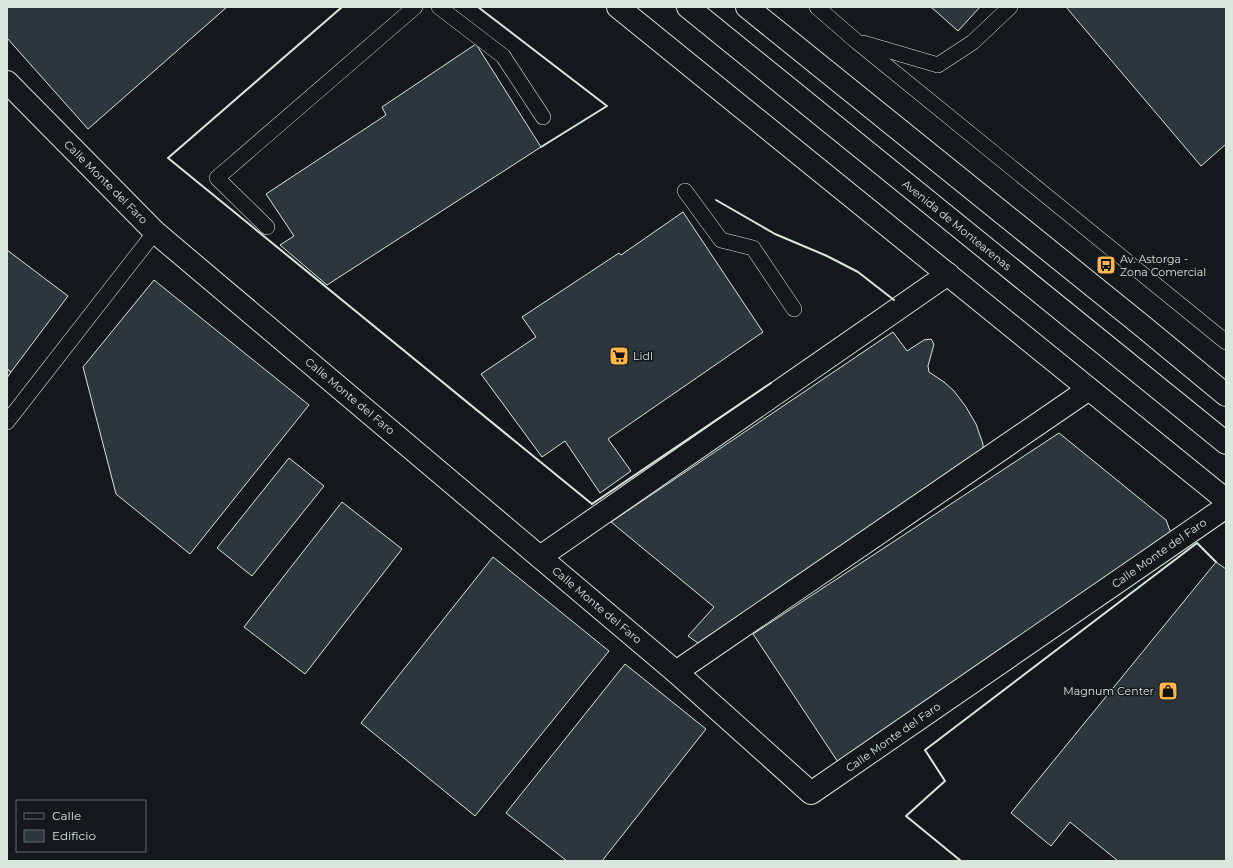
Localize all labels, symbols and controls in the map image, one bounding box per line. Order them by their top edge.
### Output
street label: Calle Monte del Faro [61,137,151,227]
street label: Avenida de Montearenas [900,177,1015,274]
place label: Av. Astorga - Zona Comercial [1120,252,1206,279]
bus stop icon: Av. Astorga - Zona Comercial [1095,254,1117,276]
supermarket icon: Lidl [608,345,630,367]
place label: Lidl [633,349,653,363]
street label: Calle Monte del Faro [302,354,398,438]
street label: Calle Monte del Faro [1109,515,1209,591]
street label: Calle Monte del Faro [549,563,645,647]
shop icon: Magnum Center [1157,680,1179,702]
place label: Magnum Center [1063,684,1154,698]
street label: Calle Monte del Faro [843,699,943,775]
legend [16,800,146,852]
text: Calle [52,808,81,823]
text: Edificio [52,828,96,843]

